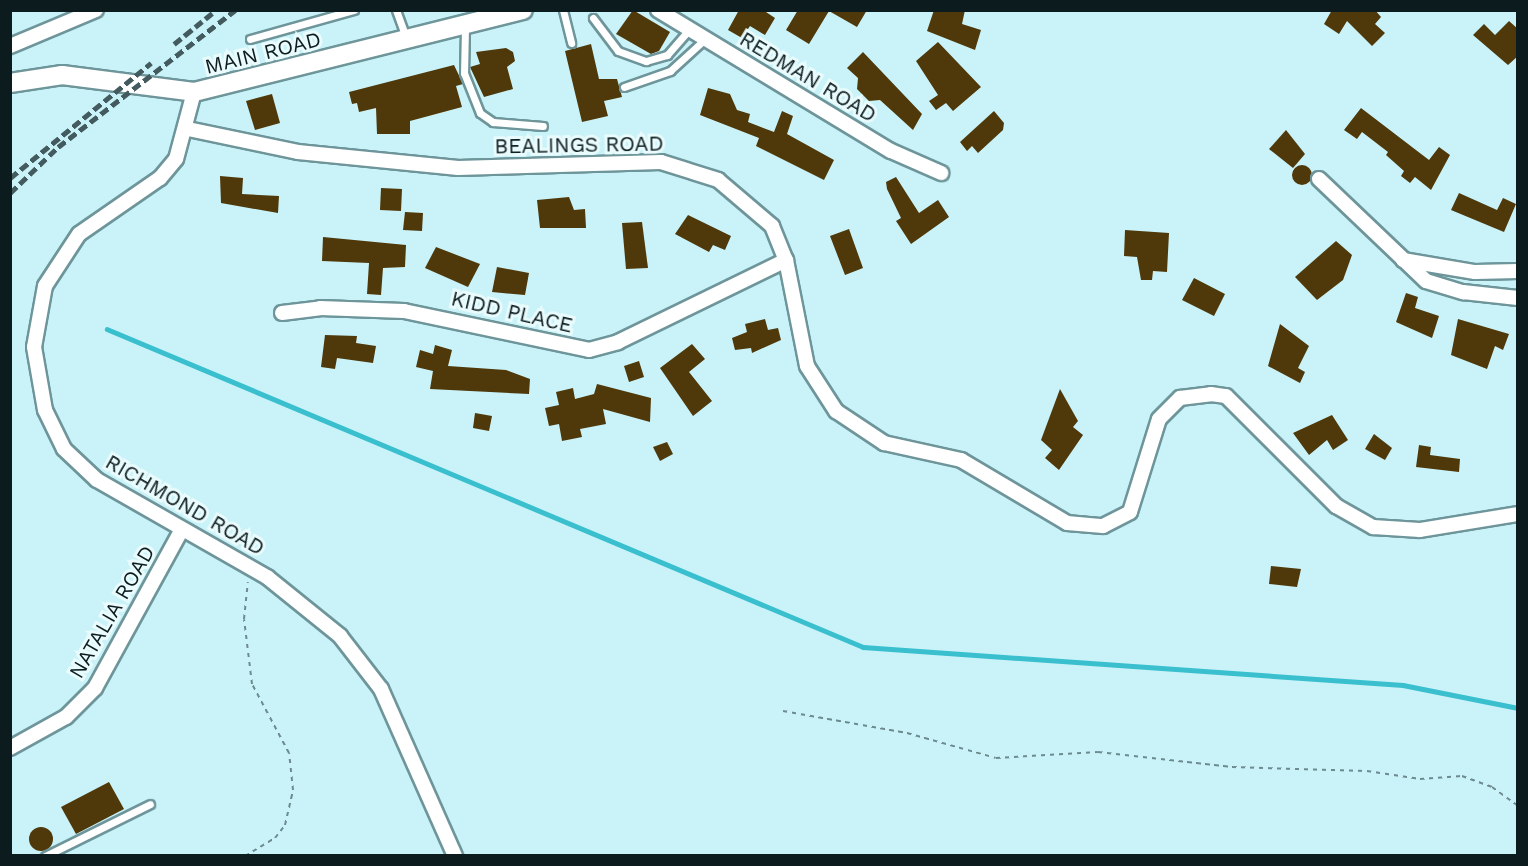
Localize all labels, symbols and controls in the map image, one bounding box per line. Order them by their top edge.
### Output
street label: MAIN ROAD [202,26,324,80]
street label: REDMAN ROAD [735,26,881,128]
street label: BEALINGS ROAD [494,131,664,159]
street label: KIDD PLACE [449,286,575,338]
street label: RICHMOND ROAD [101,449,269,561]
street label: NATALIA ROAD [64,541,160,683]

